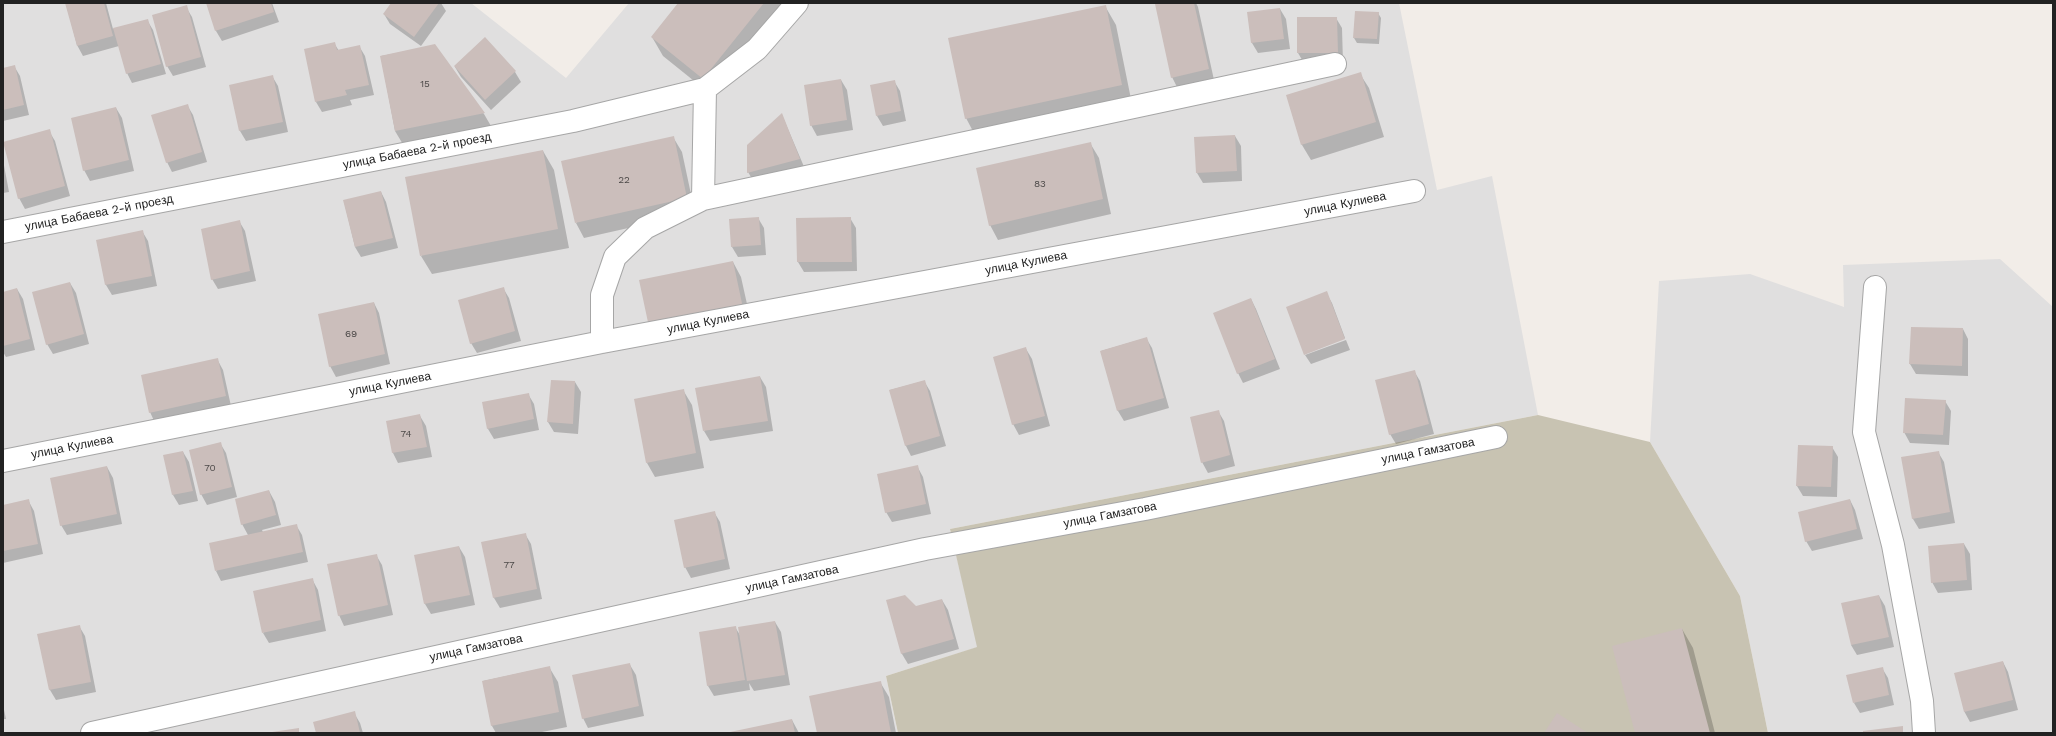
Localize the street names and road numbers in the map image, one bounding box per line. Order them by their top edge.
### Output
street label: улица Бабаева 2-й проезд [342,130,492,172]
street label: улица Кулиева [1303,189,1387,219]
street label: улица Бабаева 2-й проезд [24,192,174,234]
street label: улица Кулиева [984,248,1068,278]
street label: улица Кулиева [666,307,750,337]
street label: улица Кулиева [348,369,432,399]
street label: улица Кулиева [30,432,114,462]
street label: улица Гамзатова [1380,435,1476,467]
street label: улица Гамзатова [1062,499,1158,531]
street label: улица Гамзатова [744,562,840,596]
street label: улица Гамзатова [428,631,524,665]

